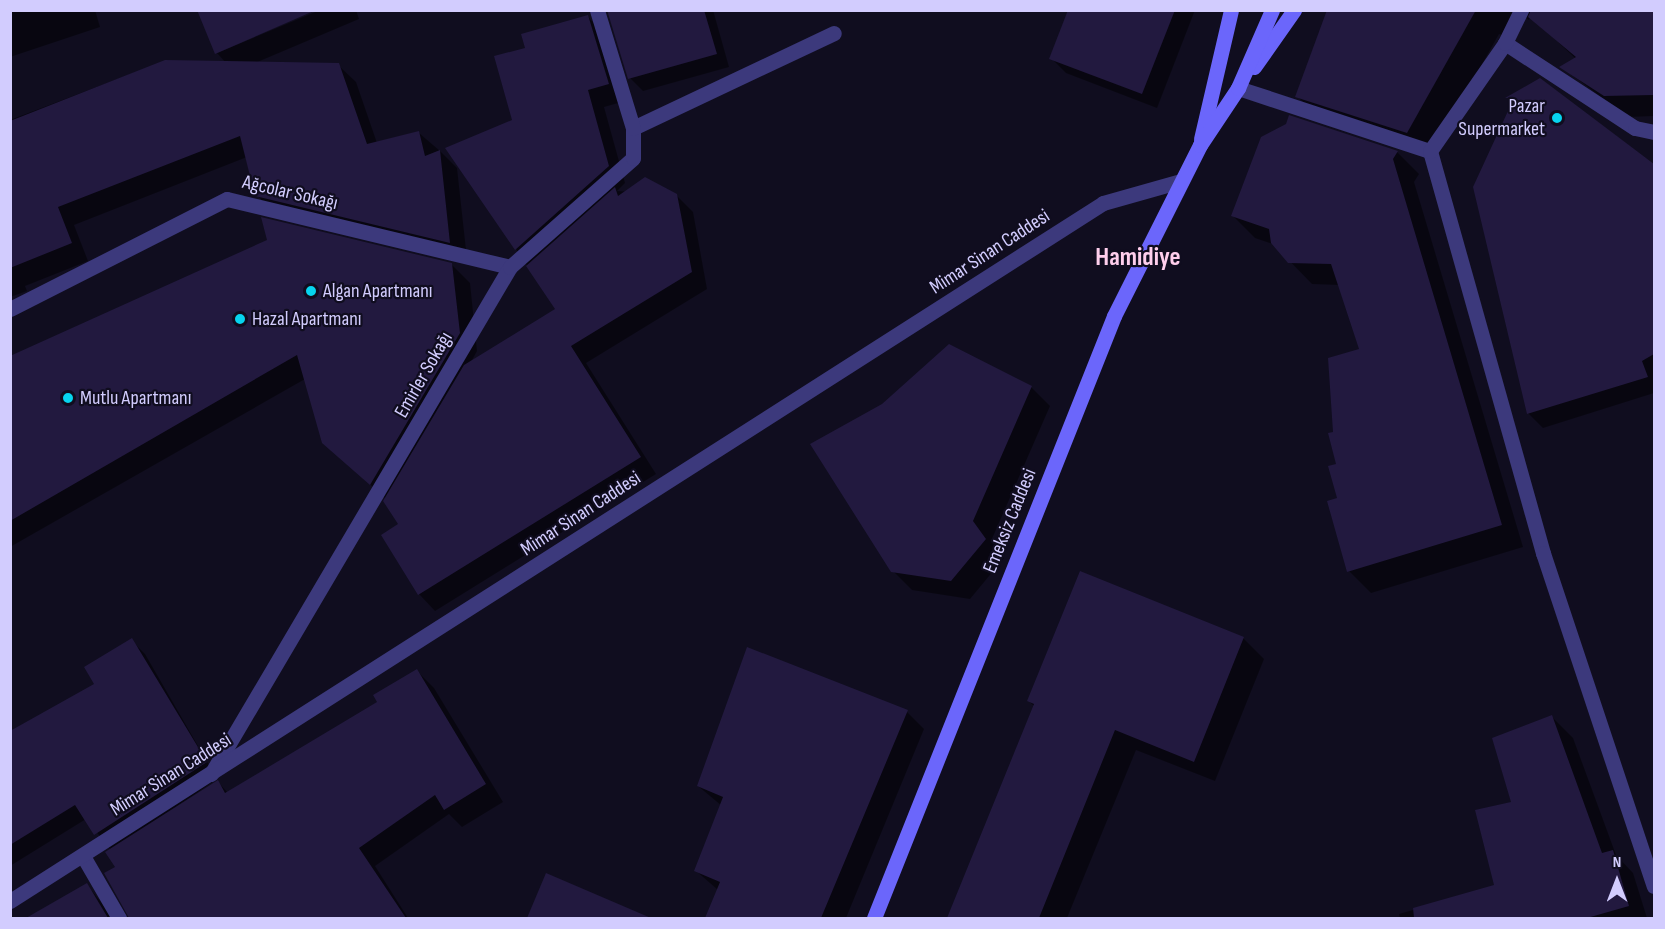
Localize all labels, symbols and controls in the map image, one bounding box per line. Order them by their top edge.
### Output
place label: Pazar Supermarket [1458,94,1545,141]
marker: Pazar Supermarket [1550,111,1564,125]
street label: Ağcolar Sokağı [240,170,340,216]
street label: Mimar Sinan Caddesi [926,204,1054,300]
district label: Hamidiye [1095,242,1181,274]
place label: Algan Apartmanı [323,279,432,303]
marker: Algan Apartmanı [304,284,318,298]
place label: Hazal Apartmanı [252,307,361,331]
marker: Hazal Apartmanı [233,312,247,326]
street label: Emirler Sokağı [390,328,458,422]
place label: Mutlu Apartmanı [80,386,191,410]
marker: Mutlu Apartmanı [61,391,75,405]
street label: Emeksiz Caddesi [978,465,1042,577]
street label: Mimar Sinan Caddesi [517,466,645,562]
street label: Mimar Sinan Caddesi [106,728,236,822]
north arrow [1587,851,1647,911]
text: N [1613,853,1621,872]

